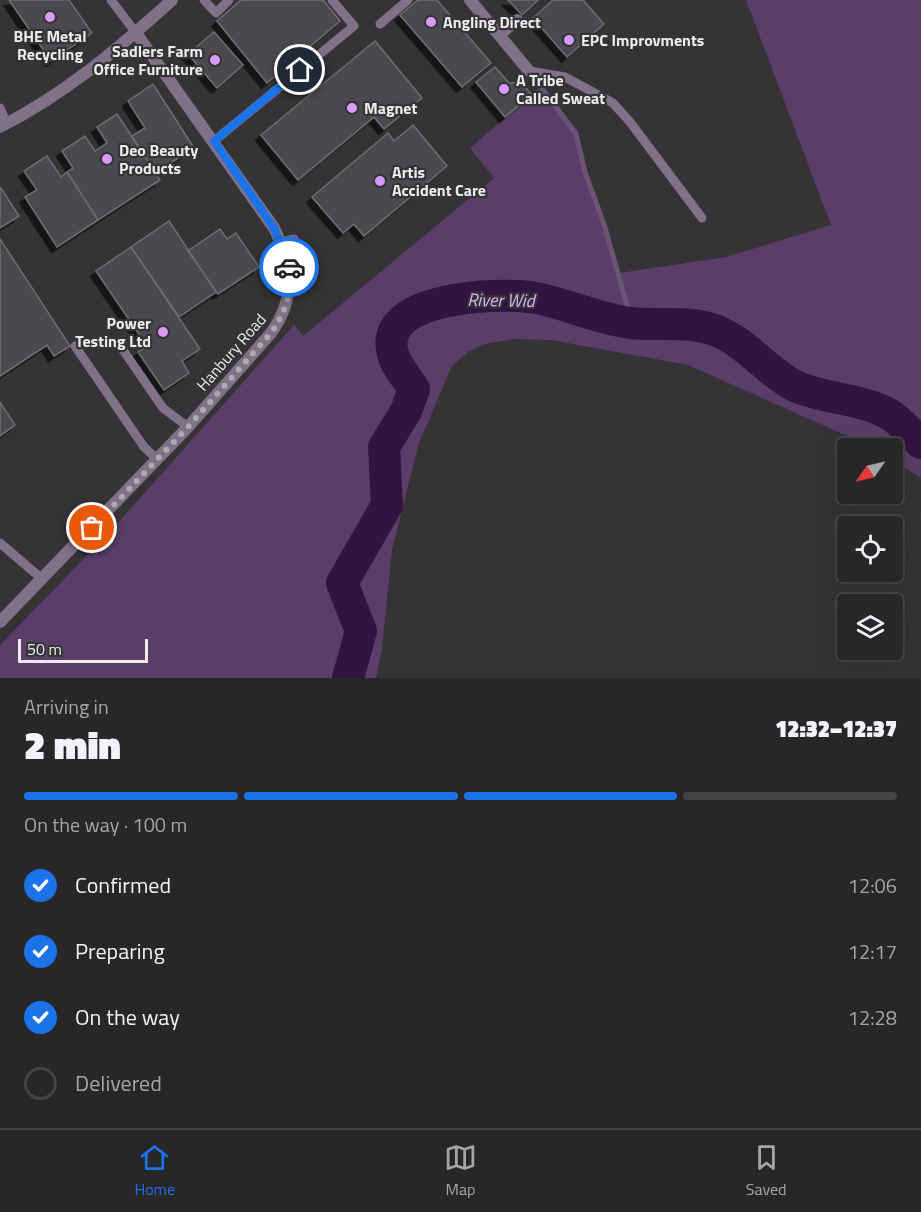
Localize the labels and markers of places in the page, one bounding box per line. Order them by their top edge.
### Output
marker: BHE Metal Recycling [43,10,57,24]
place label: Angling Direct [443,10,541,34]
marker: Angling Direct [424,15,438,29]
place label: BHE Metal Recycling [13,24,87,66]
place label: EPC Improvments [581,28,704,52]
marker: EPC Improvments [562,33,576,47]
place label: Sadlers Farm Office Furniture [93,39,203,81]
pin [274,44,325,95]
marker: Sadlers Farm Office Furniture [208,53,222,67]
place label: A Tribe Called Sweat [516,68,605,110]
marker: A Tribe Called Sweat [497,82,511,96]
place label: Magnet [364,96,417,120]
marker: Magnet [345,101,359,115]
place label: Deo Beauty Products [119,138,198,180]
marker: Deo Beauty Products [100,152,114,166]
place label: Artis Accident Care [392,160,486,202]
marker: Artis Accident Care [373,174,387,188]
place label: Power Testing Ltd [75,311,151,353]
marker: Power Testing Ltd [156,325,170,339]
pin [66,502,117,553]

